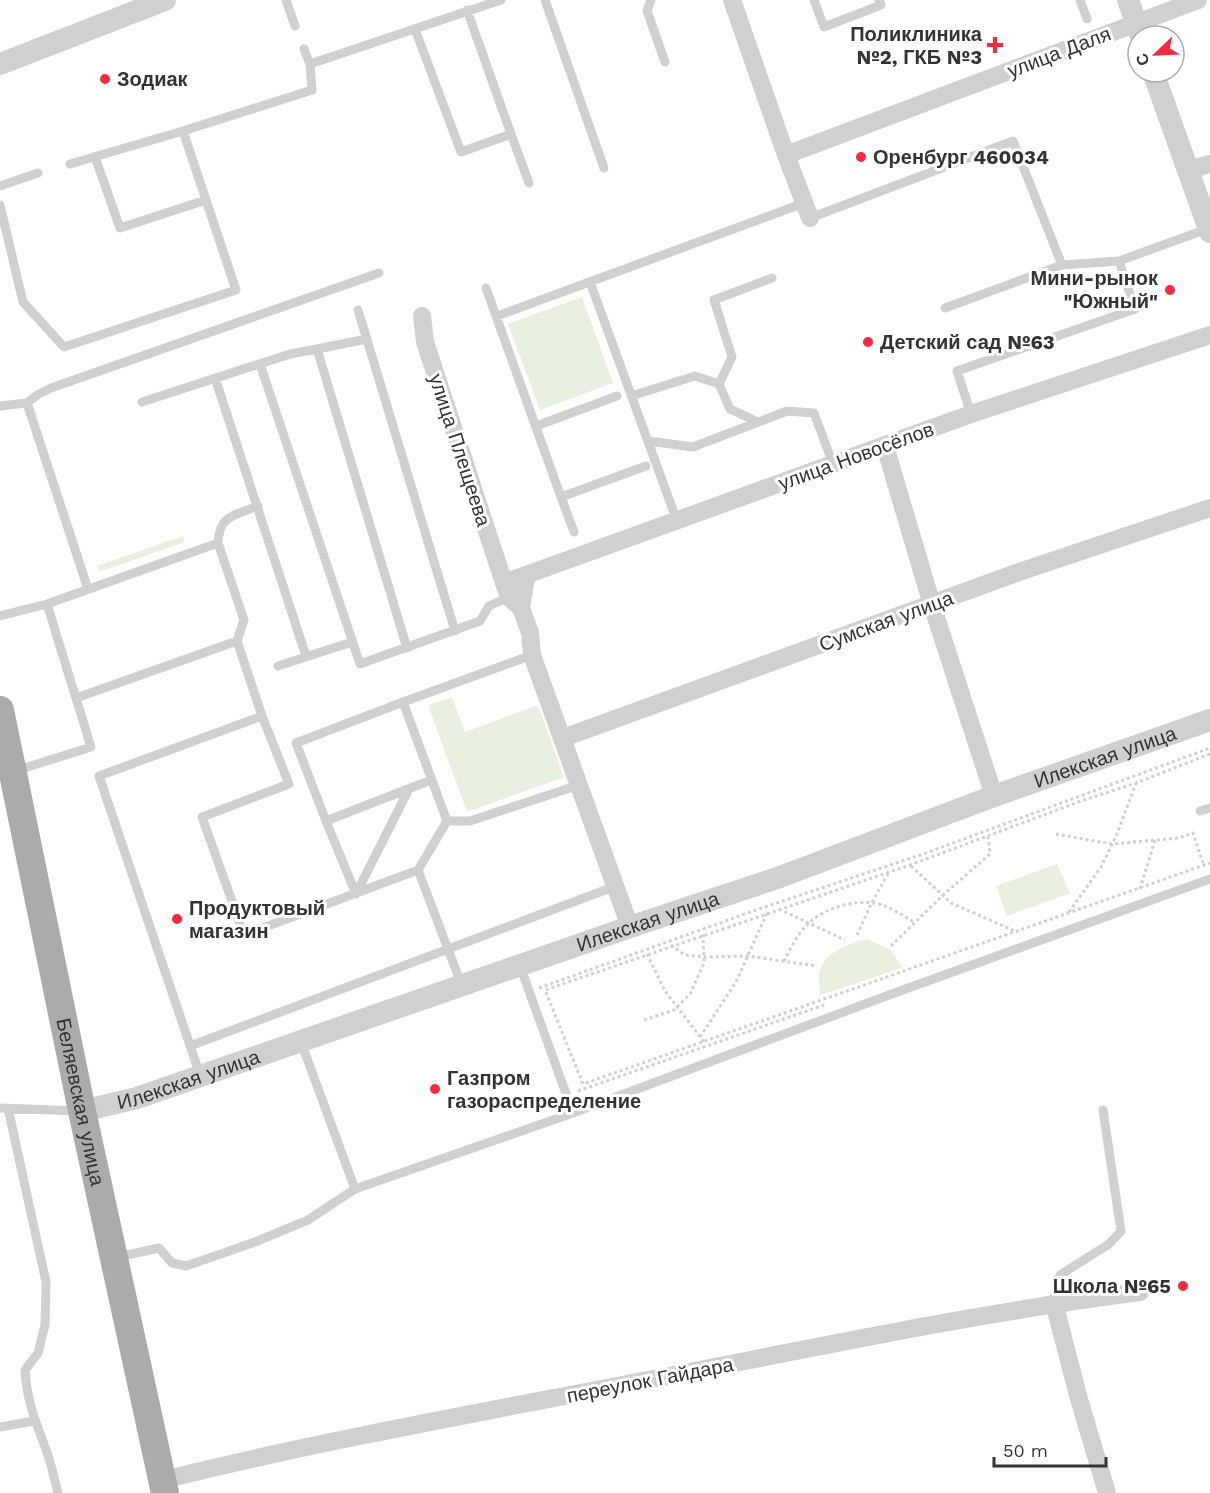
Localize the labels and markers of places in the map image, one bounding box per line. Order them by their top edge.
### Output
place label: Поликлиника №2, ГКБ №3 [850,22,983,69]
marker: Поликлиника №2, ГКБ №3 [986,36,1004,54]
place label: Зодиак [117,67,189,91]
marker: Зодиак [98,72,112,86]
place label: Оренбург 460034 [873,145,1049,169]
marker: Оренбург 460034 [854,150,868,164]
place label: Мини-рынок "Южный" [1031,266,1159,313]
marker: Мини-рынок "Южный" [1163,283,1177,297]
place label: Детский сад №63 [880,330,1055,354]
marker: Детский сад №63 [861,335,875,349]
place label: Продуктовый магазин [189,896,325,943]
marker: Продуктовый магазин [170,912,184,926]
place label: Газпром газораспределение [447,1066,641,1113]
marker: Газпром газораспределение [428,1082,442,1096]
place label: Школа №65 [1053,1274,1171,1298]
marker: Школа №65 [1176,1279,1190,1293]

